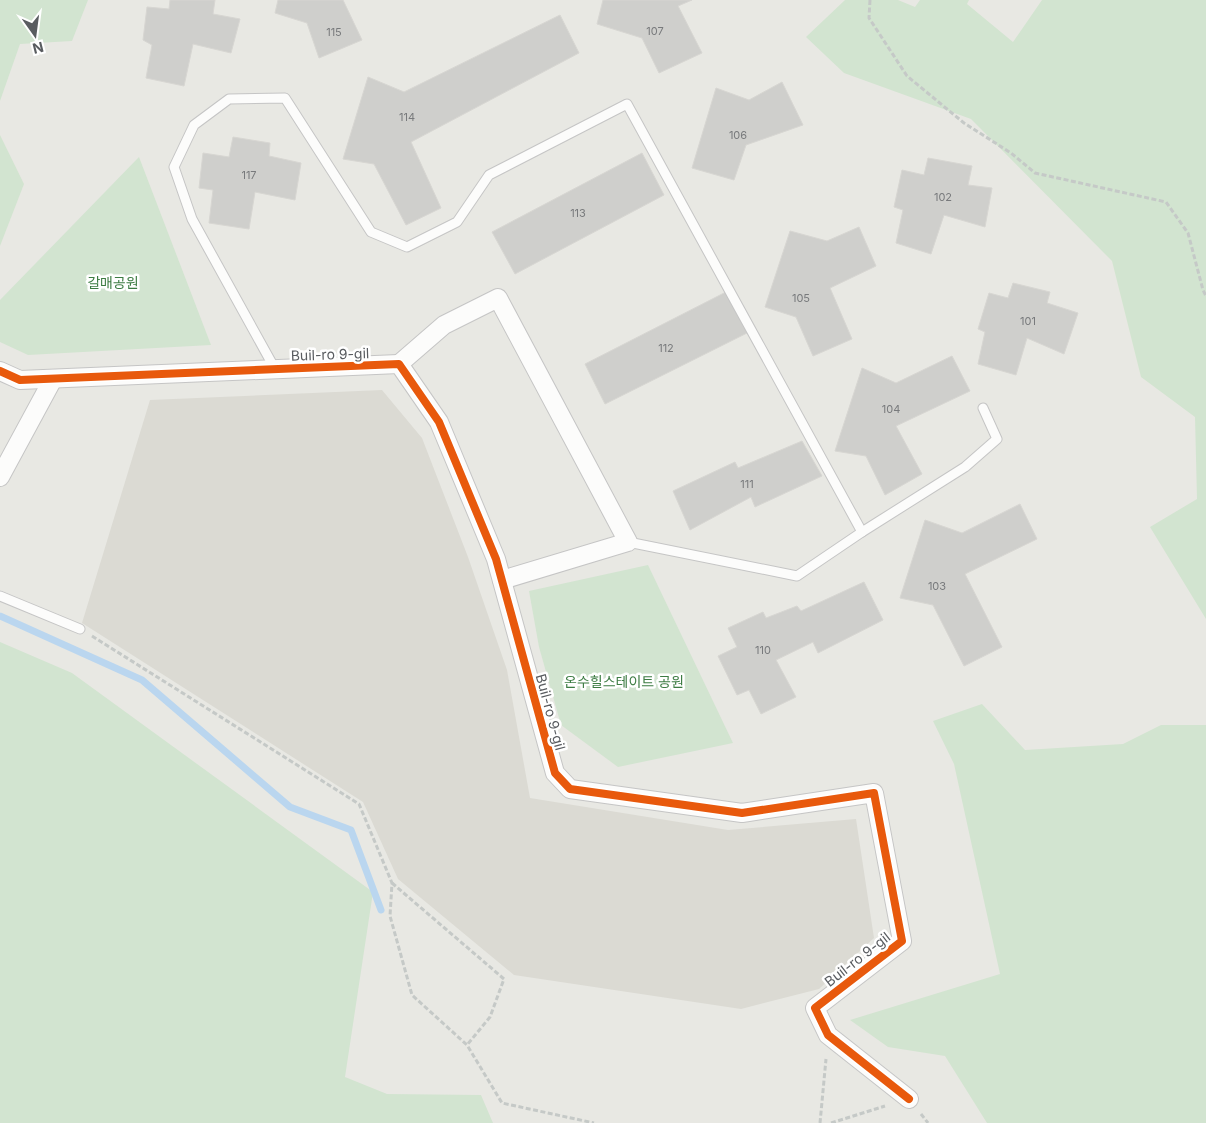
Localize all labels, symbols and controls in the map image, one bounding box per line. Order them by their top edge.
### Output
north arrow [10,10,60,60]
house number: 107 [646,24,664,38]
house number: 115 [326,25,342,39]
text: N [31,39,45,58]
house number: 114 [399,110,415,124]
house number: 106 [729,128,747,142]
house number: 117 [241,168,257,182]
house number: 102 [934,190,952,204]
house number: 113 [570,206,586,220]
park label: 갈매공원 [87,274,139,291]
house number: 105 [792,291,810,305]
house number: 101 [1020,314,1036,328]
house number: 112 [658,341,674,355]
street label: Buil-ro 9-gil [290,344,370,364]
house number: 104 [882,402,900,416]
house number: 111 [740,477,754,491]
house number: 103 [928,579,946,593]
house number: 110 [755,643,771,657]
street label: Buil-ro 9-gil [533,672,569,752]
park label: 온수힐스테이트 공원 [564,673,684,690]
street label: Buil-ro 9-gil [821,928,893,990]

